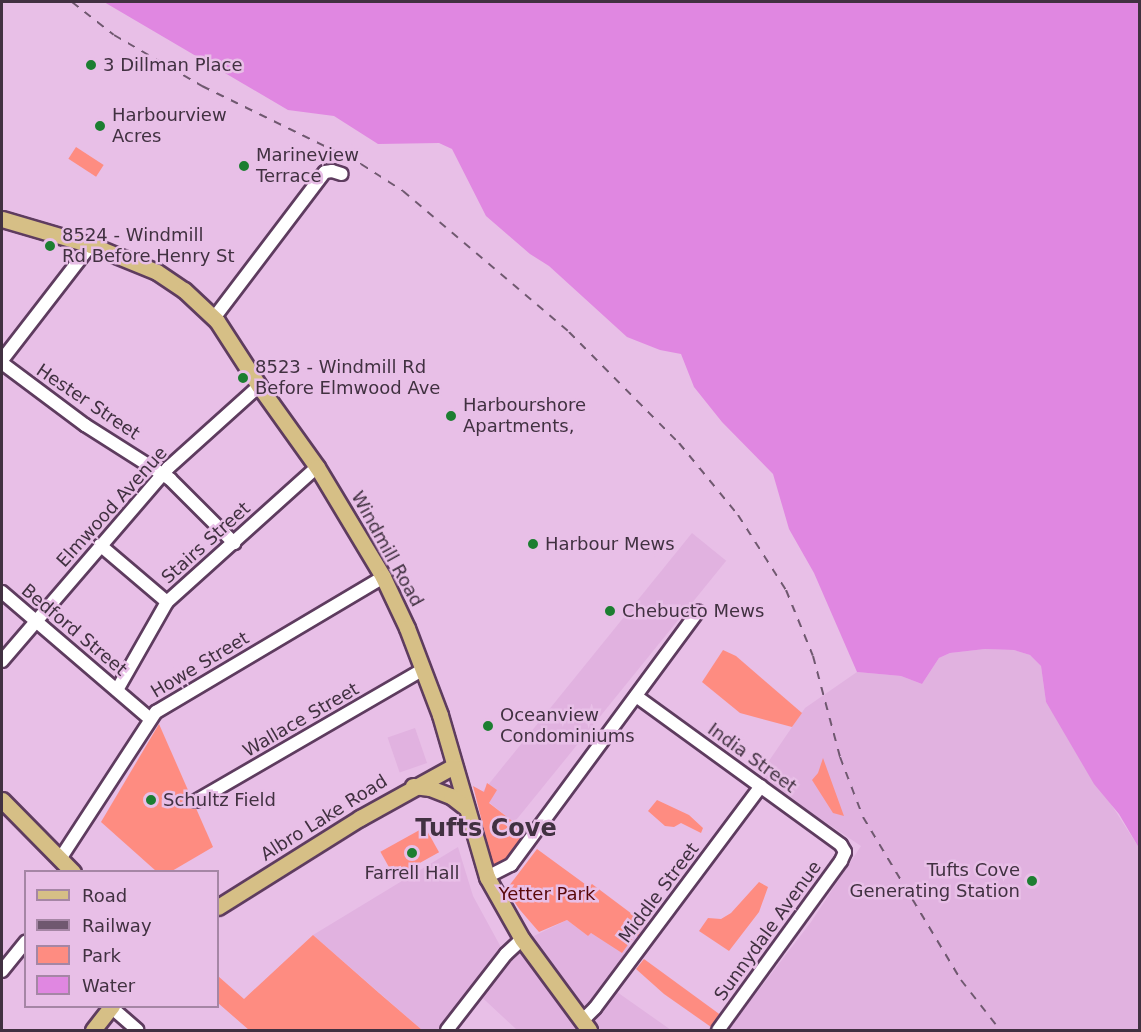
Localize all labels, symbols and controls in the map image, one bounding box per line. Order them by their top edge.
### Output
place label: 3 Dillman Place [103,54,243,76]
marker: 3 Dillman Place [84,58,98,72]
place label: Harbourview Acres [112,105,227,148]
marker: Harbourview Acres [93,119,107,133]
place label: Marineview Terrace [256,145,359,188]
marker: Marineview Terrace [237,159,251,173]
place label: 8524 - Windmill Rd Before Henry St [62,225,235,268]
marker: 8524 - Windmill Rd Before Henry St [43,239,57,253]
place label: 8523 - Windmill Rd Before Elmwood Ave [255,357,440,400]
street label: Hester Street [32,360,144,444]
marker: 8523 - Windmill Rd Before Elmwood Ave [236,371,250,385]
place label: Harbourshore Apartments, [463,395,586,438]
marker: Harbourshore Apartments, [444,409,458,423]
street label: Elmwood Avenue [52,442,172,572]
street label: Windmill Road [346,487,428,611]
street label: Stairs Street [157,498,255,588]
place label: Harbour Mews [545,533,675,555]
marker: Harbour Mews [526,537,540,551]
street label: Bedford Street [17,580,131,680]
place label: Chebucto Mews [622,600,764,622]
marker: Chebucto Mews [603,604,617,618]
street label: Howe Street [147,627,253,703]
street label: Wallace Street [239,678,363,762]
place label: Oceanview Condominiums [500,705,635,748]
marker: Oceanview Condominiums [481,719,495,733]
street label: India Street [703,719,801,797]
street label: Albro Lake Road [257,770,391,866]
place label: Schultz Field [163,789,276,811]
marker: Schultz Field [144,793,158,807]
district label: Tufts Cove [415,815,557,843]
street label: Middle Street [614,839,704,947]
marker: Farrell Hall [405,846,419,860]
street label: Sunnydale Avenue [710,857,826,1005]
place label: Tufts Cove Generating Station [849,860,1020,902]
place label: Farrell Hall [364,862,460,884]
legend [24,870,219,1008]
marker: Tufts Cove Generating Station [1025,874,1039,888]
park label: Yetter Park [499,883,595,905]
text: Road [82,885,127,906]
text: Railway [82,915,152,936]
text: Park [82,945,121,966]
text: Water [82,975,135,996]

